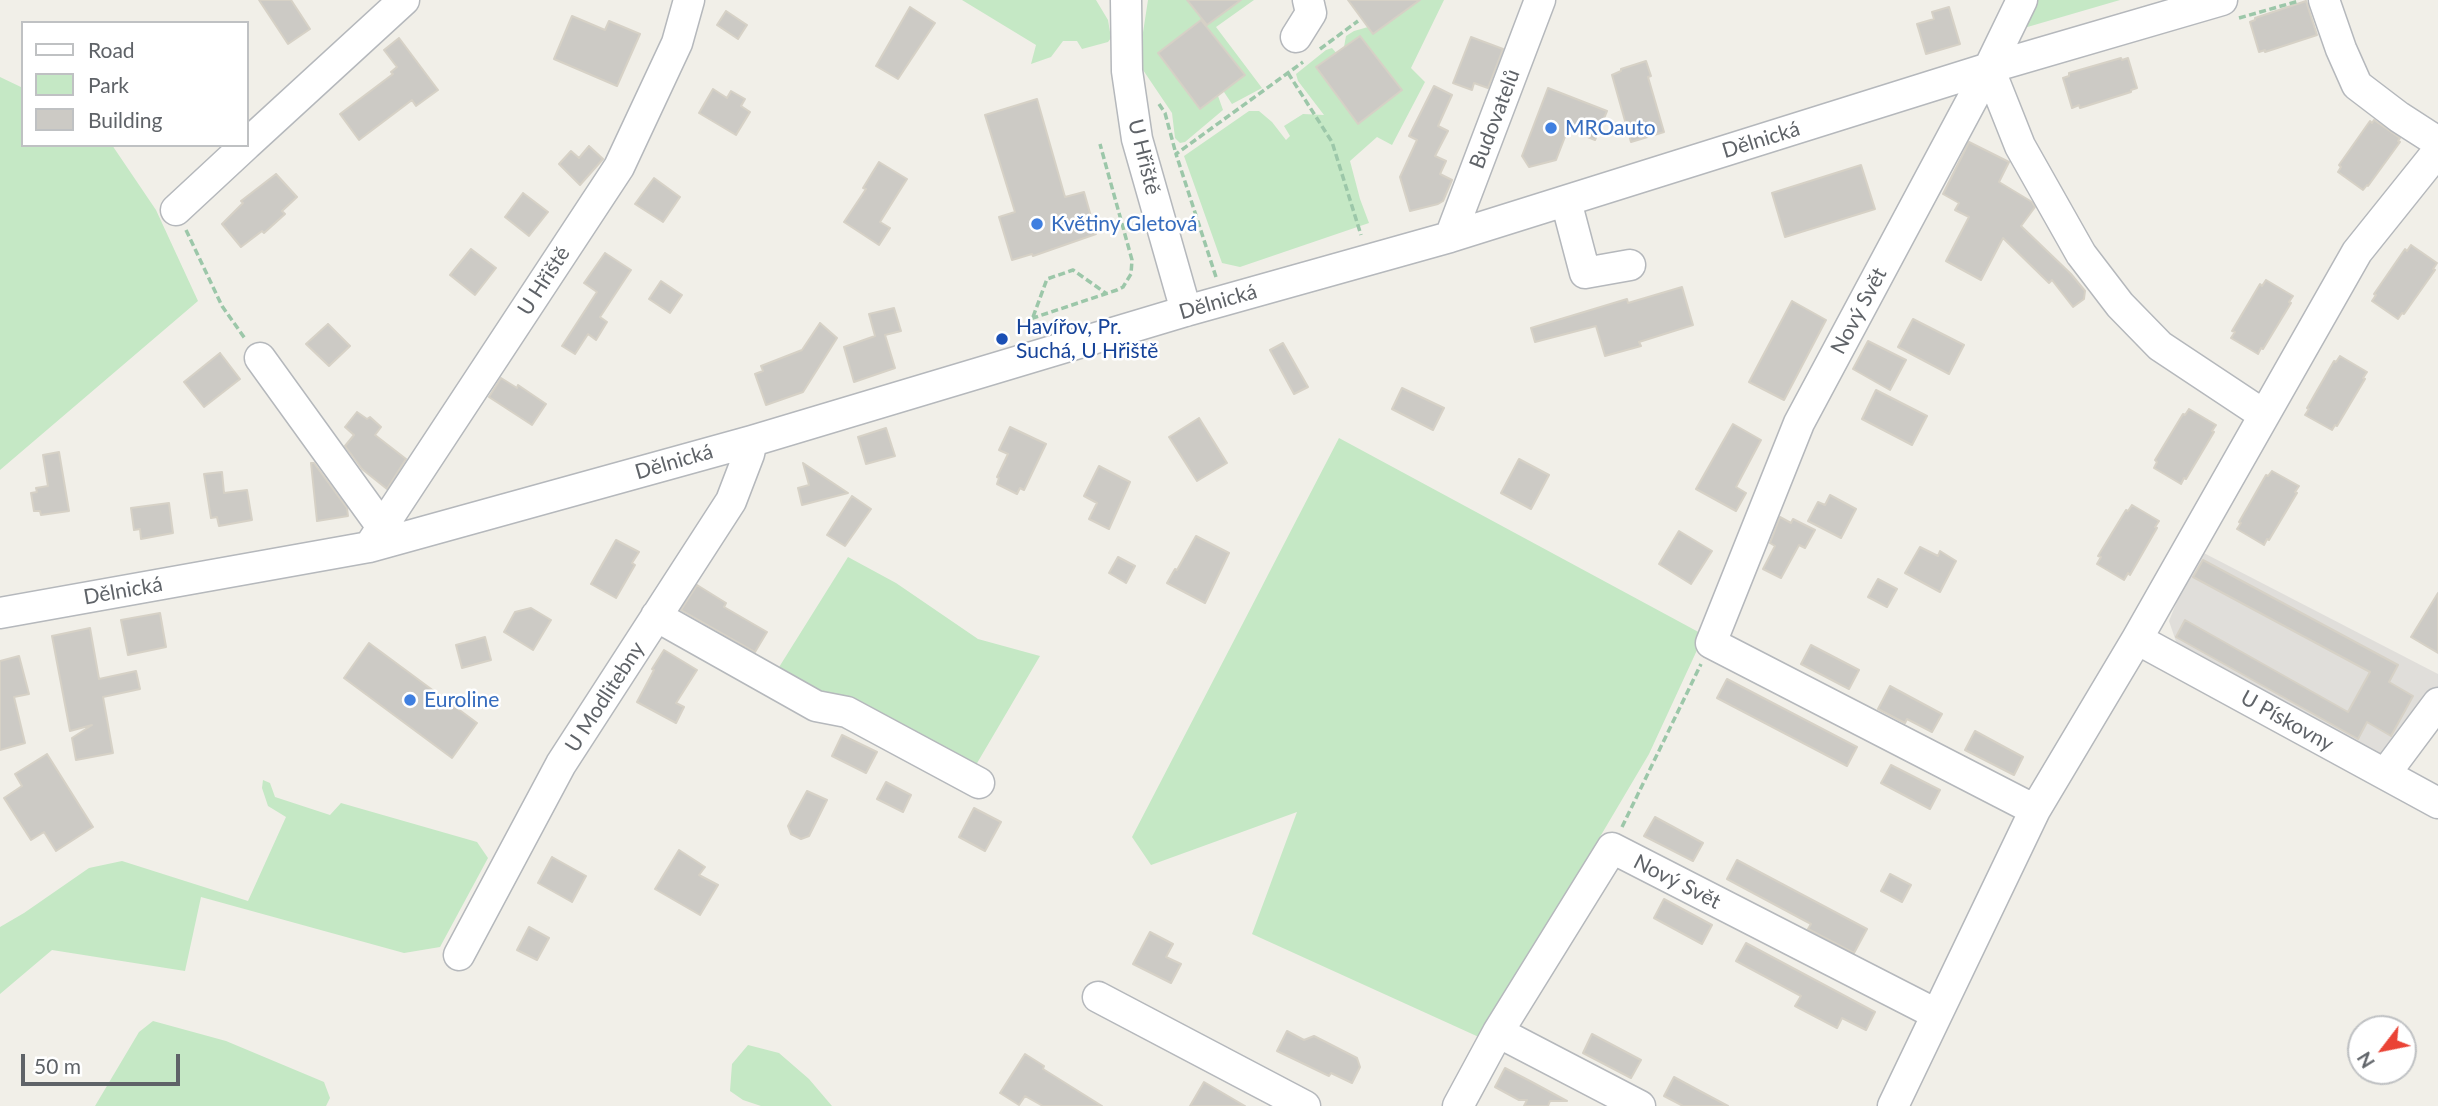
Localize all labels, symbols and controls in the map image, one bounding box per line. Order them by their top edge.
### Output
legend [21,21,248,147]
text: Road [88,37,135,62]
street label: Budovatelů [1464,66,1526,172]
text: Park [88,72,129,97]
text: Building [88,107,163,132]
place label: MROauto [1565,115,1656,141]
street label: Dělnická [1719,116,1803,164]
street label: U Hřiště [1122,117,1166,197]
marker: MROauto [1543,120,1559,136]
place label: Květiny Gletová [1051,211,1197,237]
marker: Květiny Gletová [1029,216,1045,232]
street label: U Hřiště [512,242,576,320]
street label: Nový Svět [1826,263,1892,359]
street label: Dělnická [1176,279,1260,325]
place label: Havířov, Pr. Suchá, U Hřiště [1016,314,1158,364]
marker: Havířov, Pr. Suchá, U Hřiště [994,331,1010,347]
street label: Dělnická [632,439,716,485]
street label: Dělnická [82,572,164,610]
street label: U Modlitebny [560,637,650,757]
street label: U Pískovny [2236,685,2338,757]
place label: Euroline [424,687,499,713]
marker: Euroline [402,692,418,708]
street label: Nový Svět [1629,849,1725,915]
north arrow [2347,1015,2417,1085]
scale bar [24,1040,184,1084]
text: N [2352,1048,2379,1073]
text: 50 m [34,1053,81,1078]

